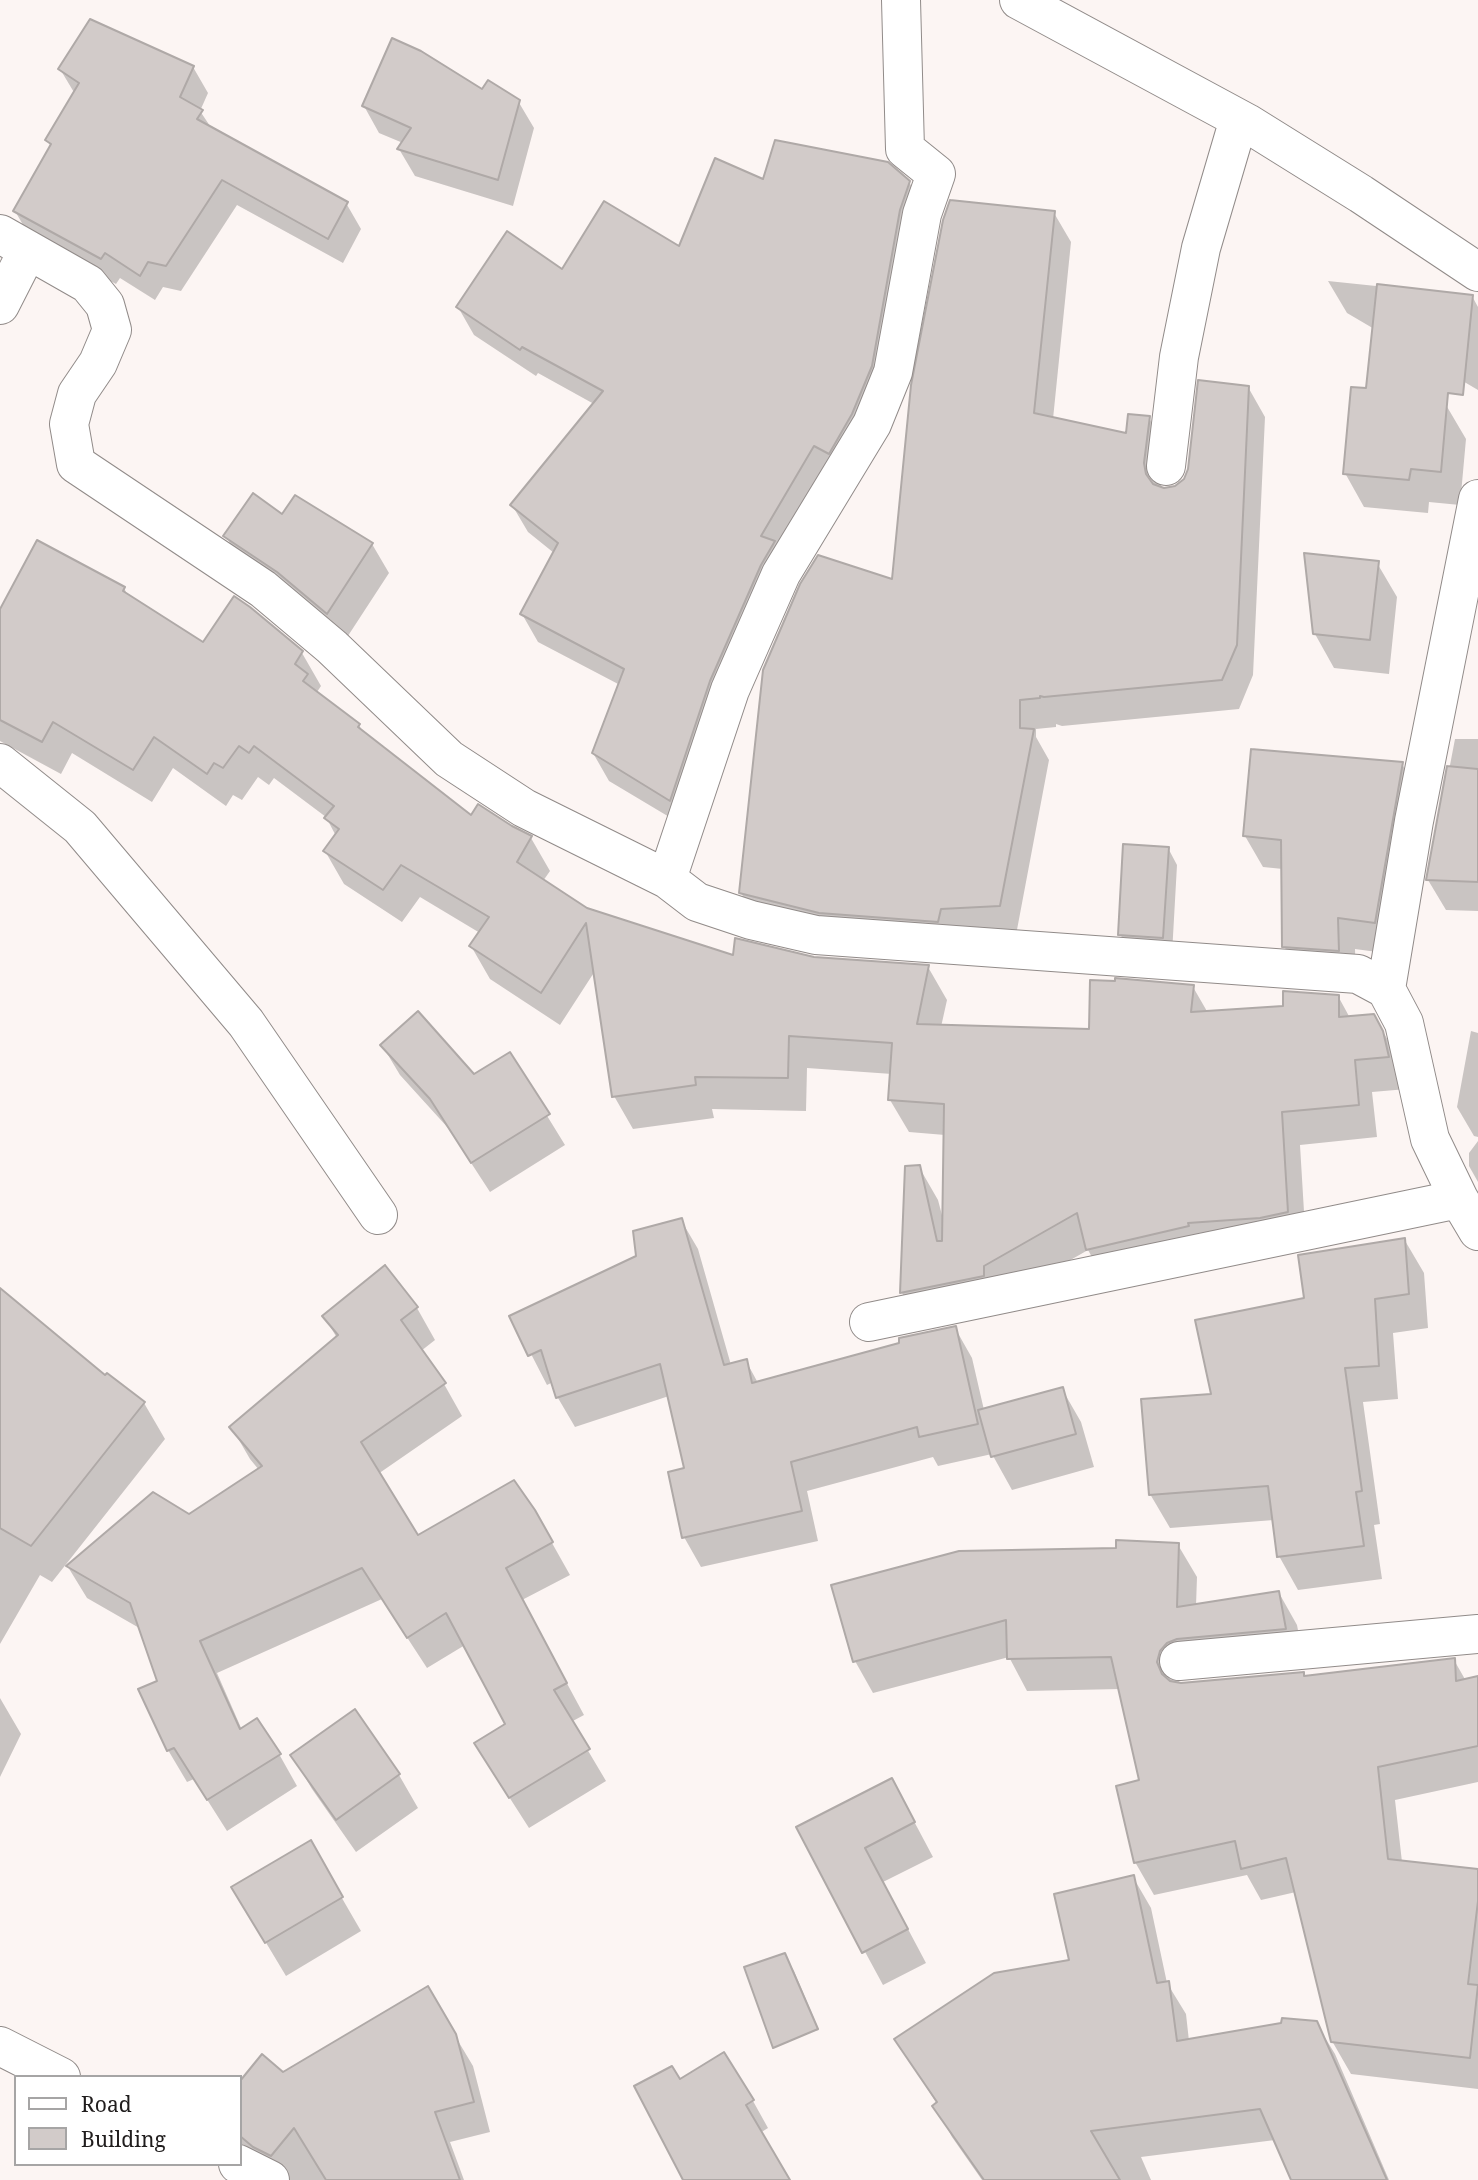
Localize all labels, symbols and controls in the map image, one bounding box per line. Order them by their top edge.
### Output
legend [14,2075,242,2166]
text: Road [81,2090,132,2118]
text: Building [81,2125,166,2153]

